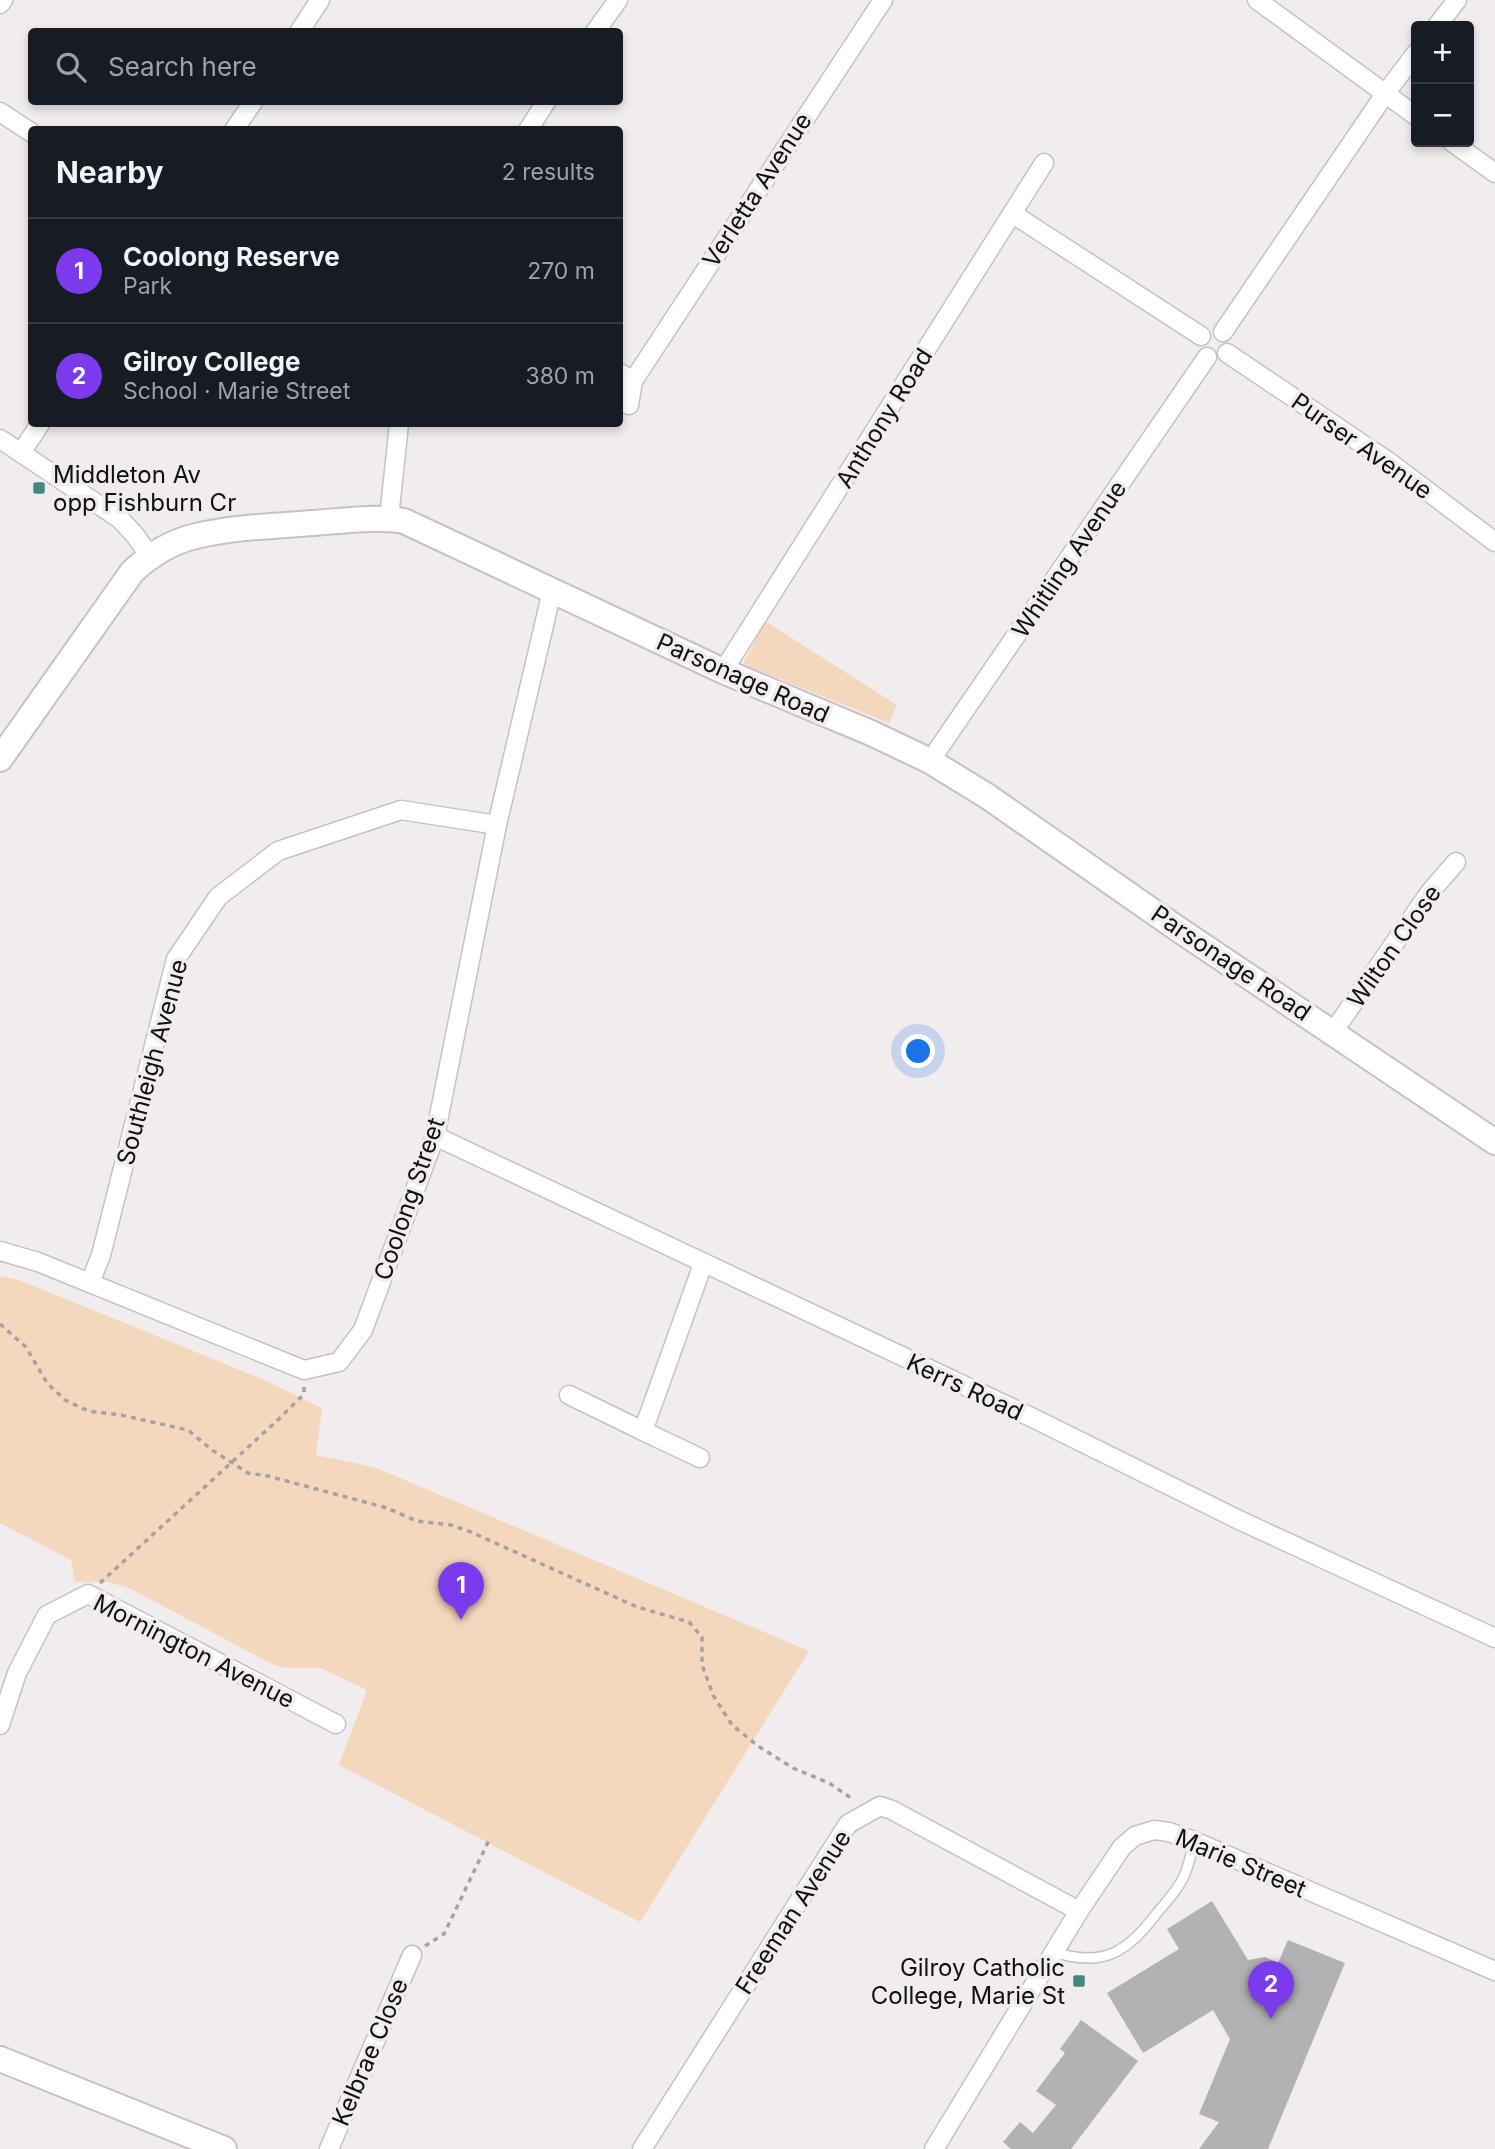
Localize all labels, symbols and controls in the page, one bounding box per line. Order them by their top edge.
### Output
map controls [1411,21,1474,147]
button: + [1411,21,1474,84]
search box [28,28,623,105]
icon: search [52,48,90,86]
text: Search here [108,51,257,82]
button: − [1411,84,1474,147]
street label: Verletta Avenue [696,107,818,273]
text: Nearby [56,154,164,190]
text: 2 results [502,158,595,186]
text: Coolong Reserve [123,241,340,272]
text: 1 [74,257,84,285]
text: 270 m [527,257,595,285]
text: Park [123,272,172,300]
street label: Anthony Road [830,343,938,493]
text: Gilroy College [123,346,301,377]
text: 2 [72,362,86,390]
text: 380 m [525,362,595,390]
text: School · Marie Street [123,377,350,405]
street label: Purser Avenue [1286,387,1438,505]
place label: Middleton Av opp Fishburn Cr [53,460,236,517]
street label: Whitling Avenue [1006,475,1132,643]
marker: Middleton Av opp Fishburn Cr [31,480,47,496]
street label: Parsonage Road [652,627,834,729]
street label: Wilton Close [1341,879,1447,1013]
street label: Parsonage Road [1146,899,1316,1027]
street label: Southleigh Avenue [111,956,193,1168]
your location [901,1034,935,1068]
street label: Coolong Street [368,1114,450,1284]
street label: Kerrs Road [902,1347,1028,1427]
pin: 1 [438,1562,484,1620]
street label: Mornington Avenue [89,1588,299,1714]
street label: Marie Street [1171,1823,1311,1904]
street label: Freeman Avenue [729,1825,857,1999]
place label: Gilroy Catholic College, Marie St [871,1953,1065,2010]
pin: 2 [1248,1961,1294,2019]
marker: Gilroy Catholic College, Marie St [1071,1973,1087,1989]
street label: Kelbrae Close [326,1974,414,2130]

